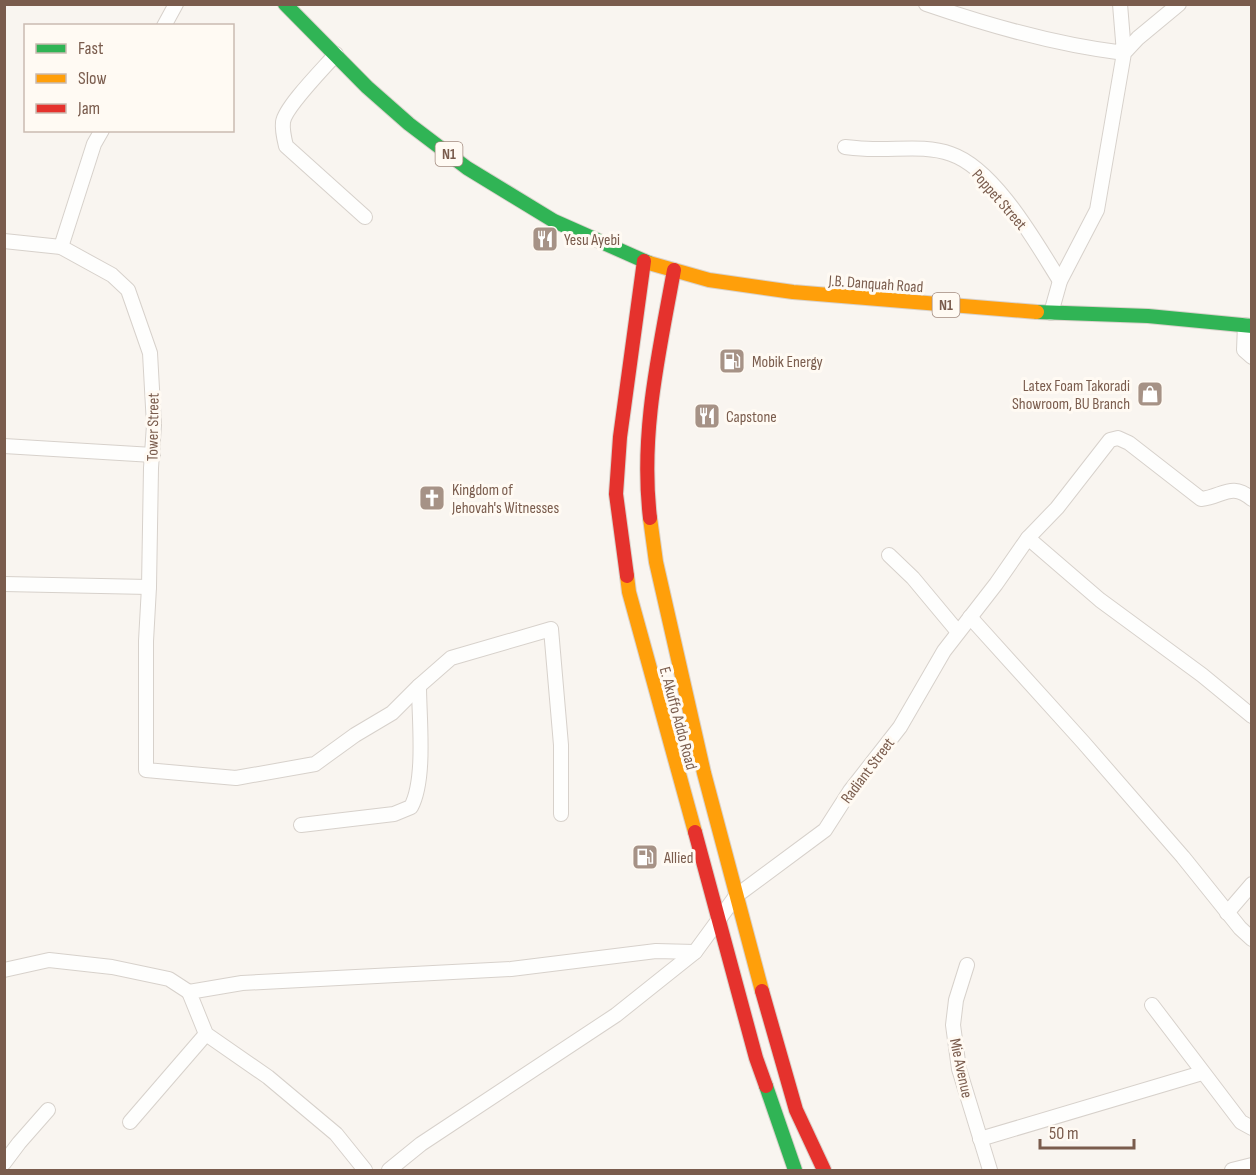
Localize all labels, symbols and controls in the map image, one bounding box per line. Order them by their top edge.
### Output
legend [24,24,234,132]
text: Fast [78,38,104,59]
text: Slow [78,68,107,89]
text: Jam [77,98,100,119]
road number: N1 [436,142,462,166]
street label: Poppet Street [967,166,1030,234]
restaurant icon: Yesu Ayebi [530,224,560,254]
place label: Yesu Ayebi [564,231,620,250]
street label: J.B. Danquah Road [827,272,924,297]
road number: N1 [932,293,960,317]
fuel station icon: Mobik Energy [717,346,747,376]
place label: Mobik Energy [752,353,823,372]
place label: Latex Foam Takoradi Showroom, BU Branch [1012,377,1130,414]
shop icon: Latex Foam Takoradi Showroom, BU Branch [1135,379,1165,409]
street label: Tower Street [143,393,164,461]
restaurant icon: Capstone [692,401,722,431]
place label: Capstone [726,408,777,427]
place label: Kingdom of Jehovah's Witnesses [451,481,560,518]
church icon: Kingdom of Jehovah's Witnesses [417,483,447,513]
street label: E. Akuffo Addo Road [655,665,700,772]
street label: Radiant Street [837,734,899,807]
fuel station icon: Allied [630,842,660,872]
place label: Allied [663,849,693,868]
street label: Mie Avenue [945,1037,976,1100]
scale bar [1040,1112,1134,1150]
text: 50 m [1049,1123,1079,1144]

